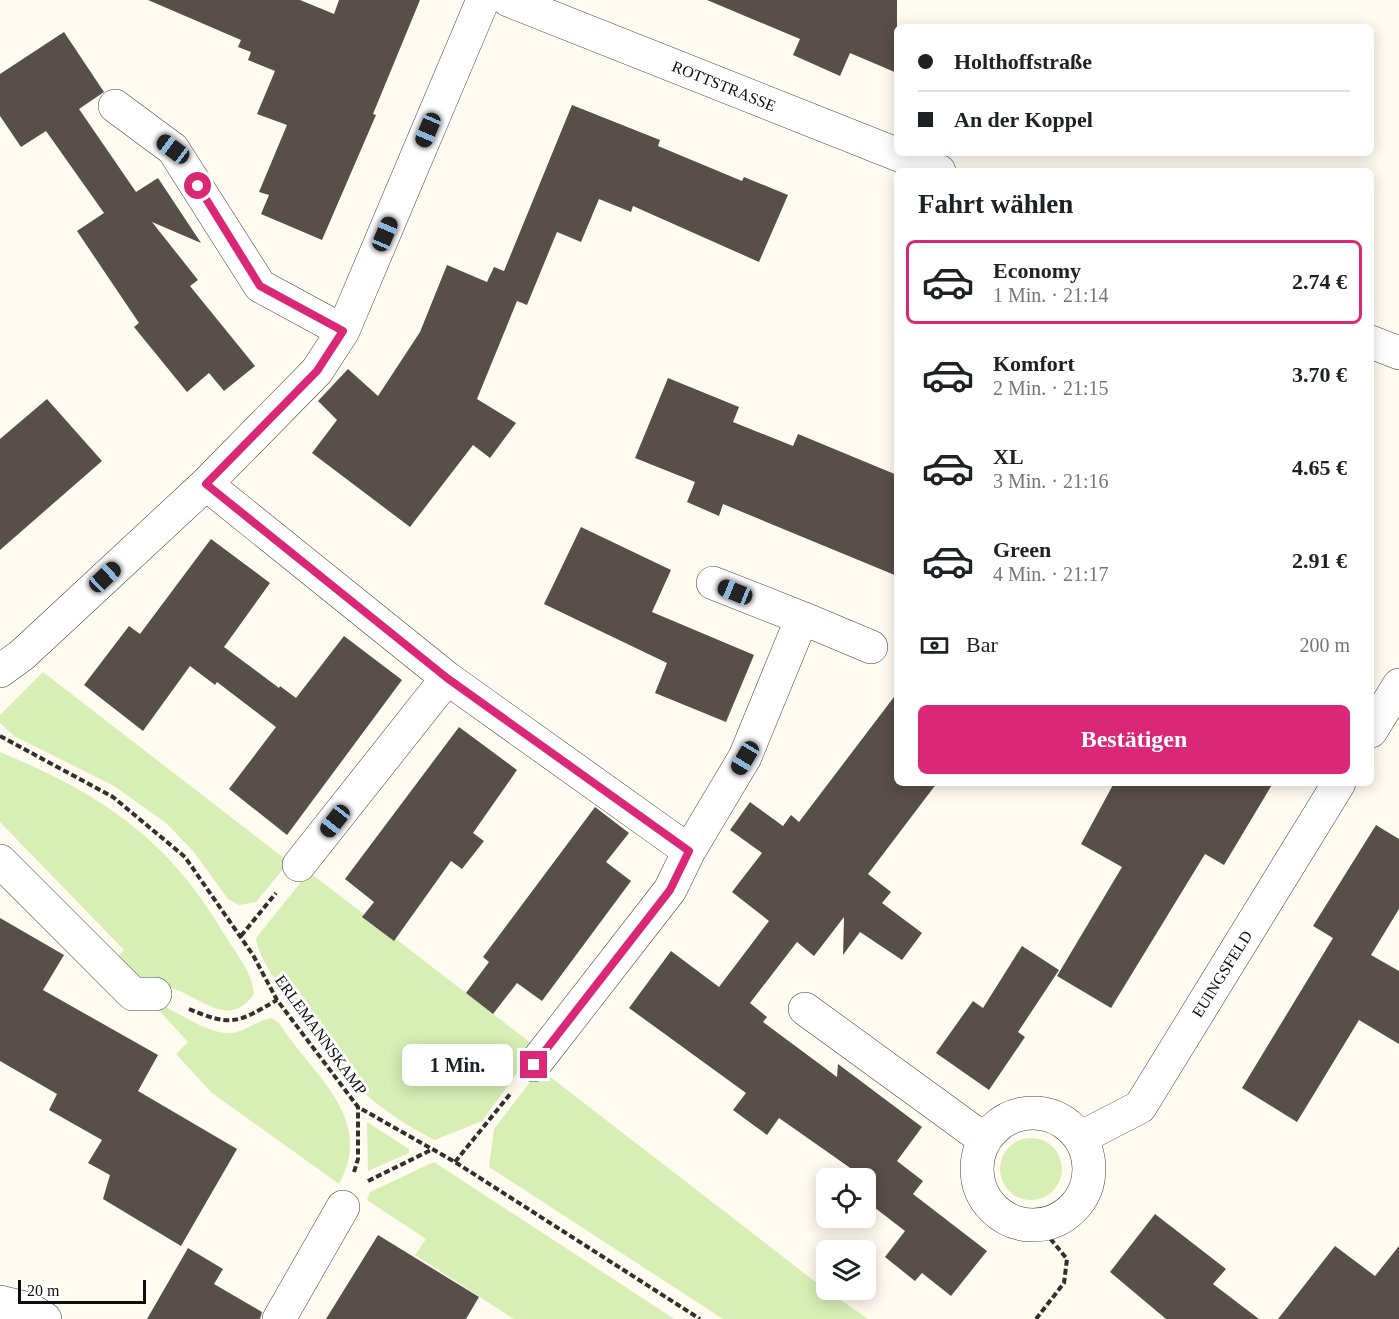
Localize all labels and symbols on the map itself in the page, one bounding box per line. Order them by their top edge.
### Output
street label: ROTTSTRASSE [670,57,778,115]
car [413,110,443,150]
car [153,131,193,167]
route start [184,172,211,199]
car [370,214,400,254]
car [86,558,124,596]
car [715,577,755,607]
car [728,738,762,778]
car [317,801,353,841]
street label: EUINGSFELD [1189,928,1255,1020]
street label: ERLEMANNSKAMP [272,972,370,1098]
callout: 1 Min. [402,1044,513,1086]
route end [520,1051,547,1078]
scale bar [18,1277,146,1304]

